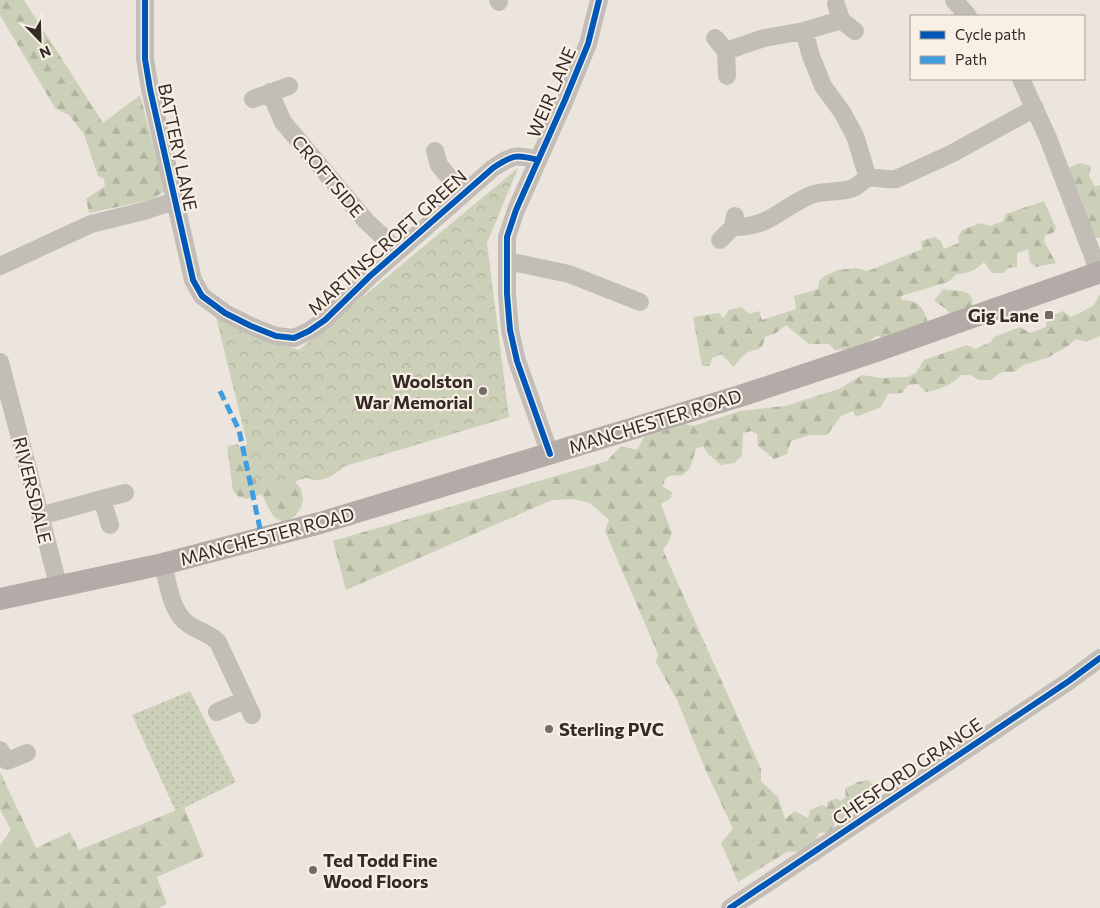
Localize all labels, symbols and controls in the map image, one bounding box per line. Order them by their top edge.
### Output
north arrow [15,15,65,65]
legend [910,15,1085,80]
text: Cycle path [955,25,1026,43]
text: N [37,43,53,62]
street label: WEIR LANE [522,43,580,141]
text: Path [955,50,987,68]
street label: BATTERY LANE [154,81,202,213]
street label: CROFTSIDE [287,131,369,221]
street label: MARTINSCROFT GREEN [303,165,471,319]
place label: Gig Lane [968,304,1039,326]
marker: Gig Lane [1043,309,1055,321]
place label: Woolston War Memorial [355,370,473,413]
street label: MANCHESTER ROAD [566,384,744,458]
marker: Woolston War Memorial [477,385,489,397]
street label: RIVERSDALE [9,435,57,545]
street label: MANCHESTER ROAD [177,502,357,570]
street label: CHESFORD GRANGE [828,713,986,829]
place label: Sterling PVC [559,718,664,740]
marker: Sterling PVC [543,723,555,735]
place label: Ted Todd Fine Wood Floors [323,849,438,892]
marker: Ted Todd Fine Wood Floors [307,864,319,876]

